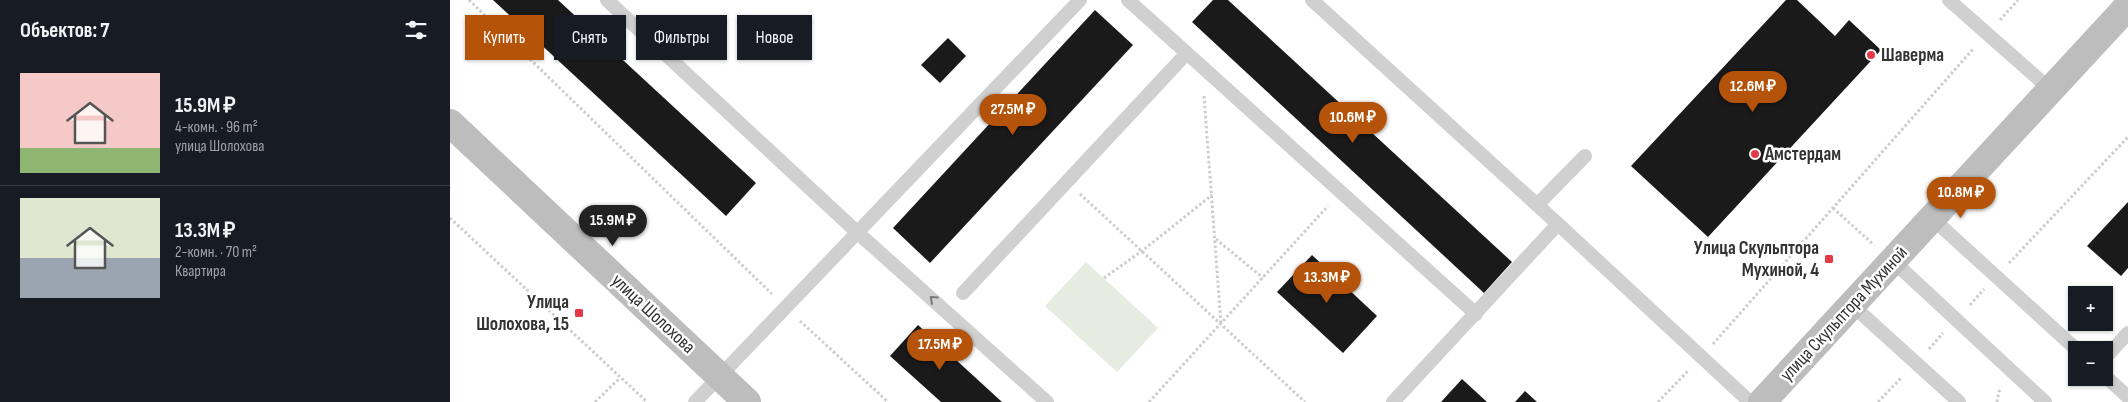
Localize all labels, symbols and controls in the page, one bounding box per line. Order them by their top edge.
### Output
chip: Купить [465,15,544,60]
chip: Снять [554,15,626,60]
chip: Фильтры [636,15,727,60]
chip: Новое [737,15,812,60]
icon: filters [402,16,430,44]
text: Объектов: 7 [20,18,110,43]
place label: Шаверма [1881,44,1944,67]
marker: Шаверма [1865,49,1877,61]
pin: 12.6M ₽ [1707,70,1799,113]
text: 12.6M ₽ [1730,77,1776,96]
icon: home [60,93,120,153]
text: 15.9M ₽ [175,93,236,118]
pin: 27.5M ₽ [967,94,1059,136]
text: 27.5M ₽ [990,100,1036,119]
pin: 10.6M ₽ [1307,102,1399,144]
text: 10.6M ₽ [1330,108,1376,127]
text: 4-комн. · 96 m² [175,118,258,137]
text: улица Шолохова [175,137,264,156]
place label: Амстердам [1764,143,1841,166]
marker: Амстердам [1749,148,1761,160]
pin: 10.8M ₽ [1915,176,2007,219]
text: 10.8M ₽ [1938,183,1984,202]
pin: 15.9M ₽ [567,204,659,247]
text: 15.9M ₽ [590,211,636,230]
icon: home [60,218,120,278]
text: 13.3M ₽ [175,218,236,243]
place label: Улица Скульптора Мухиной, 4 [1694,237,1819,282]
street label: улица Скульптора Мухиной [1775,242,1913,386]
text: 2-комн. · 70 m² [175,243,257,262]
marker: Улица Скульптора Мухиной, 4 [1823,253,1835,265]
text: Квартира [175,262,226,281]
pin: 13.3M ₽ [1281,262,1373,304]
text: 13.3M ₽ [1304,268,1350,287]
street label: улица Шолохова [606,269,700,359]
map controls [2068,286,2113,386]
button: + [2068,286,2113,331]
place label: Улица Шолохова, 15 [476,291,569,336]
one-way arrow [929,296,938,305]
marker: Улица Шолохова, 15 [573,307,585,319]
pin: 17.5M ₽ [894,328,986,371]
text: 17.5M ₽ [918,335,962,354]
button: − [2068,341,2113,386]

